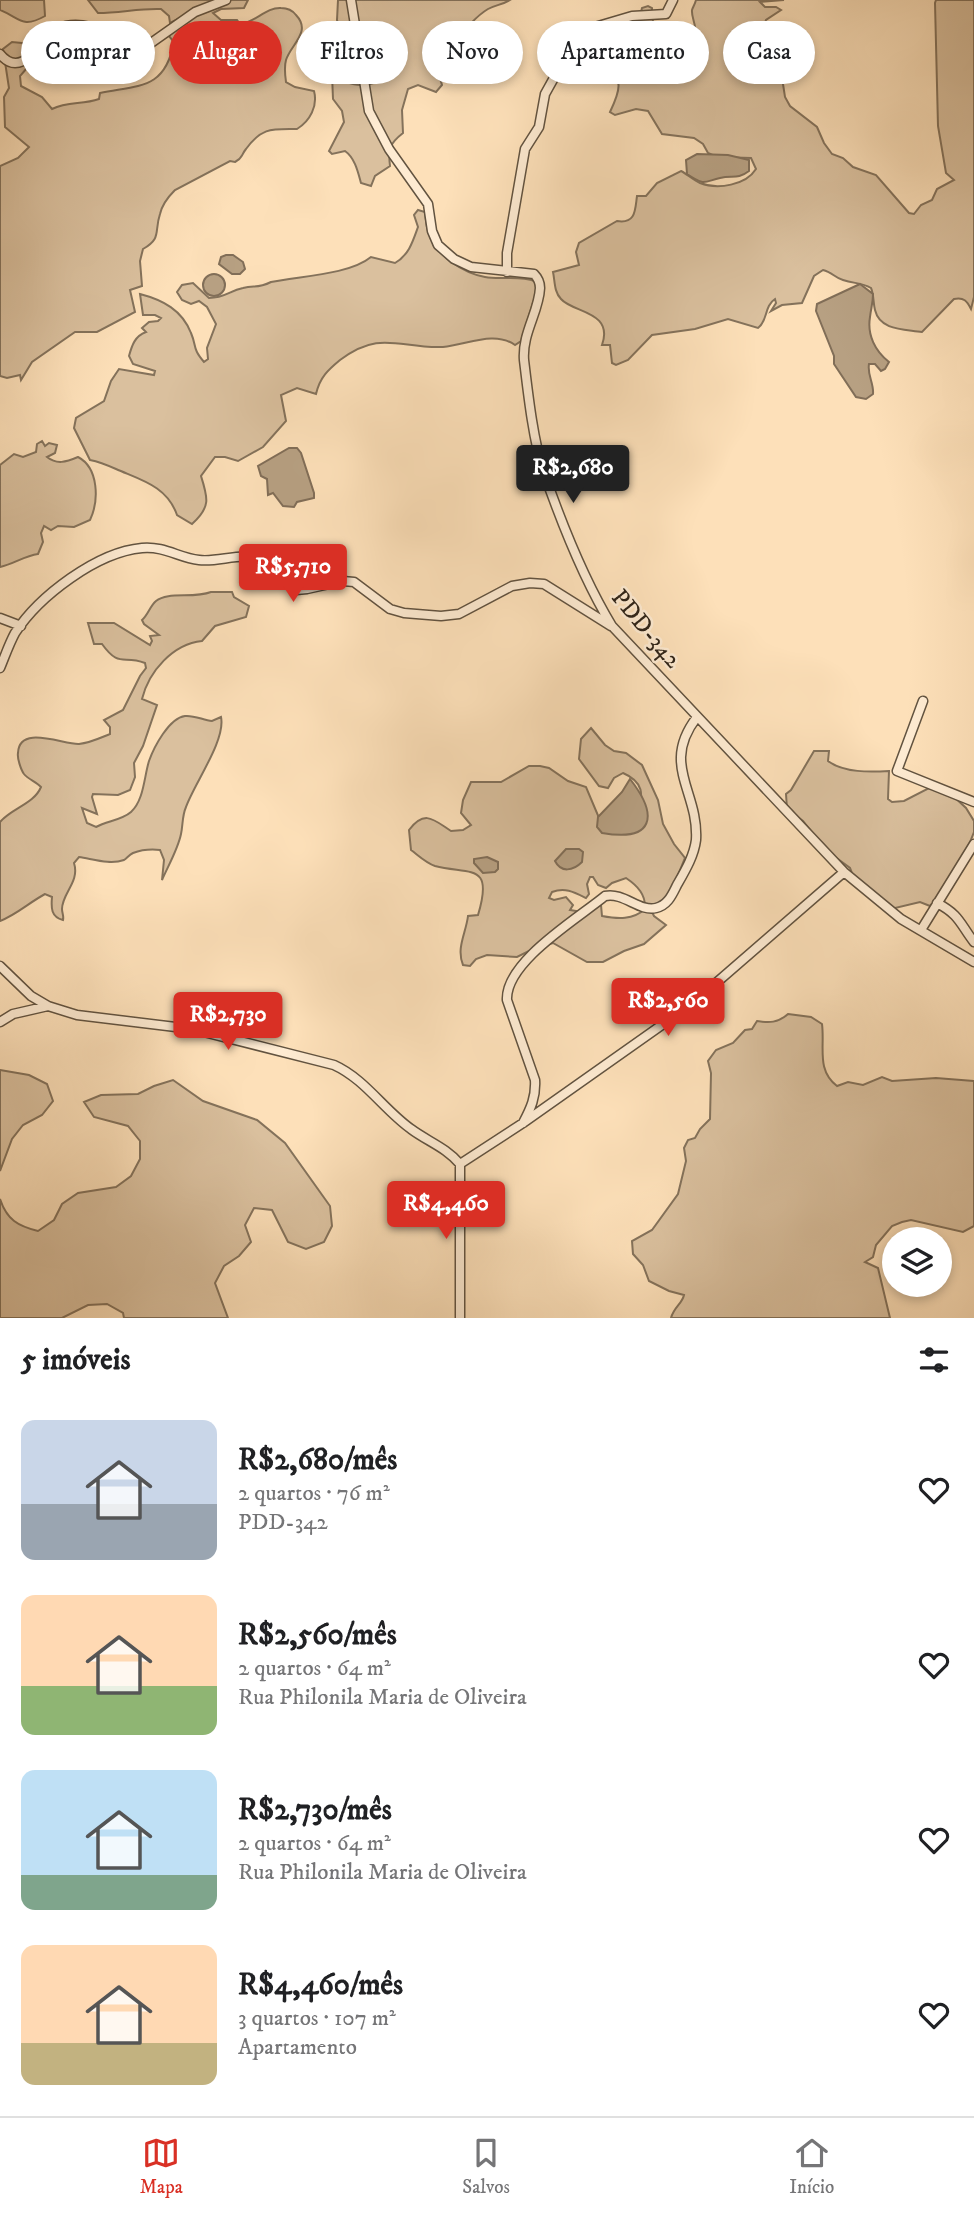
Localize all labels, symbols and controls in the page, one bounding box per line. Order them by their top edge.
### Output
chip: Comprar [21,21,155,84]
chip: Alugar [169,21,282,84]
chip: Filtros [296,21,408,84]
chip: Novo [422,21,523,84]
chip: Apartamento [537,21,709,84]
chip: Casa [723,21,815,84]
pin: R$2,680 [508,446,638,505]
text: R$2,680 [532,453,614,482]
pin: R$5,710 [228,544,358,604]
text: R$5,710 [255,552,331,581]
street label: PDD-342 [604,583,688,675]
pin: R$2,560 [603,978,733,1038]
text: R$2,560 [627,986,709,1015]
pin: R$2,730 [163,992,293,1052]
text: R$2,730 [189,1000,267,1029]
pin: R$4,460 [381,1182,511,1241]
text: R$4,460 [403,1189,489,1218]
map controls [882,1227,952,1297]
button: layers [882,1227,952,1297]
icon: filters [915,1341,953,1379]
text: 5 imóveis [21,1342,130,1379]
text: R$2,680/mês [238,1442,397,1479]
icon: home [77,1448,161,1532]
icon: heart [915,1471,953,1509]
text: 2 quartos · 76 m² [238,1479,390,1508]
text: PDD-342 [238,1508,328,1537]
text: R$2,560/mês [238,1617,397,1654]
icon: home [77,1623,161,1707]
icon: heart [915,1646,953,1684]
text: 2 quartos · 64 m² [238,1654,391,1683]
text: Rua Philonila Maria de Oliveira [238,1683,527,1712]
text: R$2,730/mês [238,1792,392,1829]
icon: home [77,1798,161,1882]
icon: heart [915,1821,953,1859]
text: 2 quartos · 64 m² [238,1829,391,1858]
text: Rua Philonila Maria de Oliveira [238,1858,527,1887]
text: R$4,460/mês [238,1967,403,2004]
icon: home [77,1973,161,2057]
icon: heart [915,1996,953,2034]
text: 3 quartos · 107 m² [238,2004,396,2033]
text: Apartamento [238,2033,357,2062]
tab: Mapa [140,2134,183,2199]
tab: Salvos [462,2134,510,2199]
tab: Início [789,2134,834,2199]

